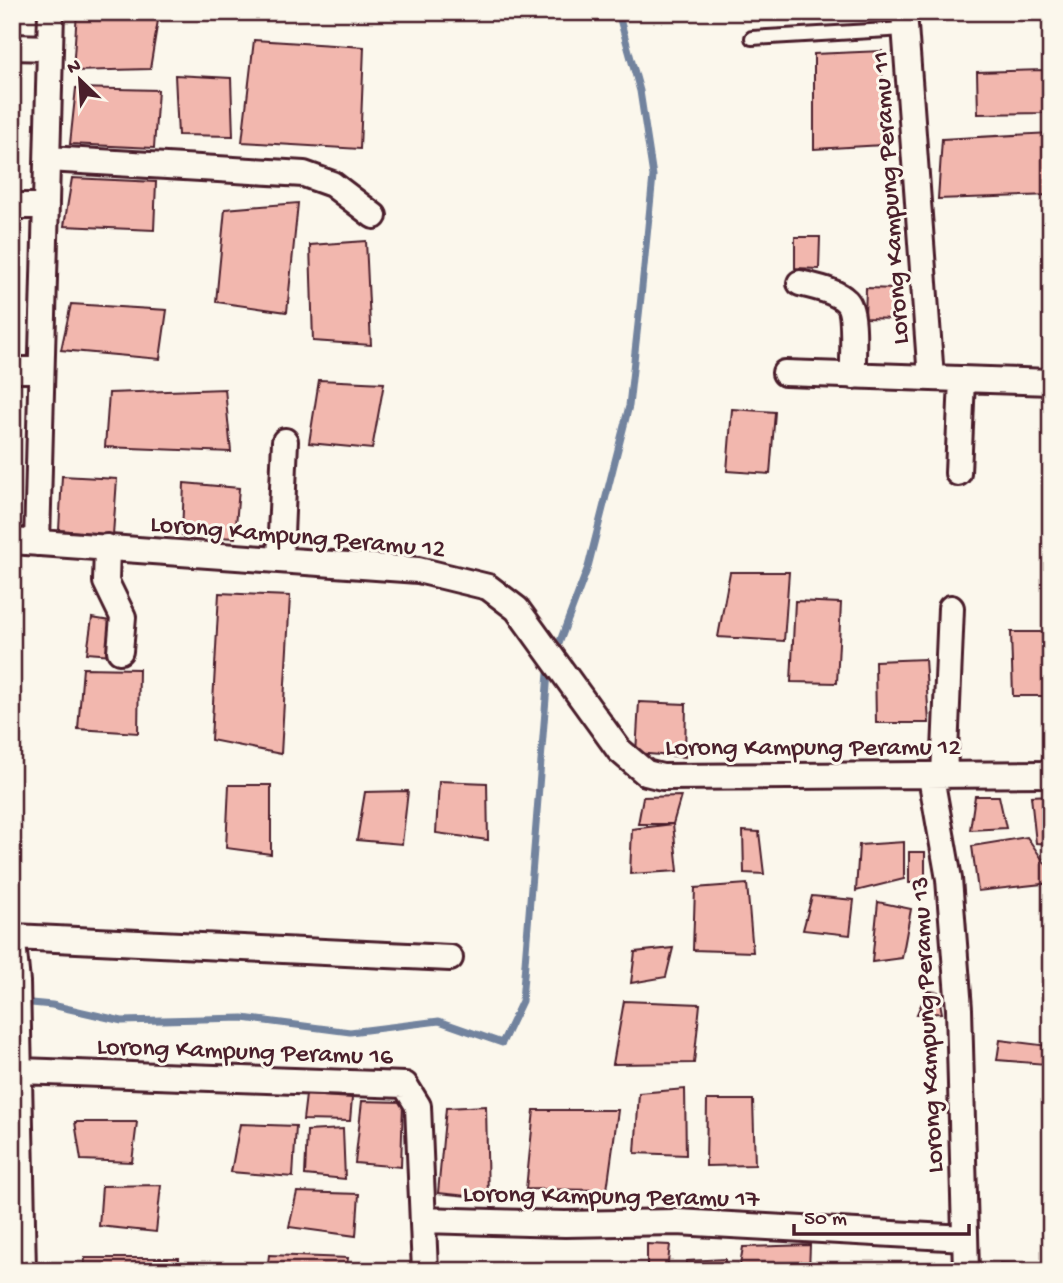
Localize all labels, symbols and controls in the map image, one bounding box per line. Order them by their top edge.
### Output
north arrow [46,46,116,116]
street label: Lorong Kampung Peramu 11 [867,50,918,345]
text: N [64,55,85,81]
street label: Lorong Kampung Peramu 12 [149,510,447,567]
street label: Lorong Kampung Peramu 12 [665,734,961,765]
street label: Lorong Kampung Peramu 13 [906,876,953,1174]
street label: Lorong Kampung Peramu 16 [96,1033,394,1074]
street label: Lorong Kampung Peramu 17 [462,1180,761,1217]
scale bar [794,1192,968,1236]
text: 50 m [804,1208,847,1233]

